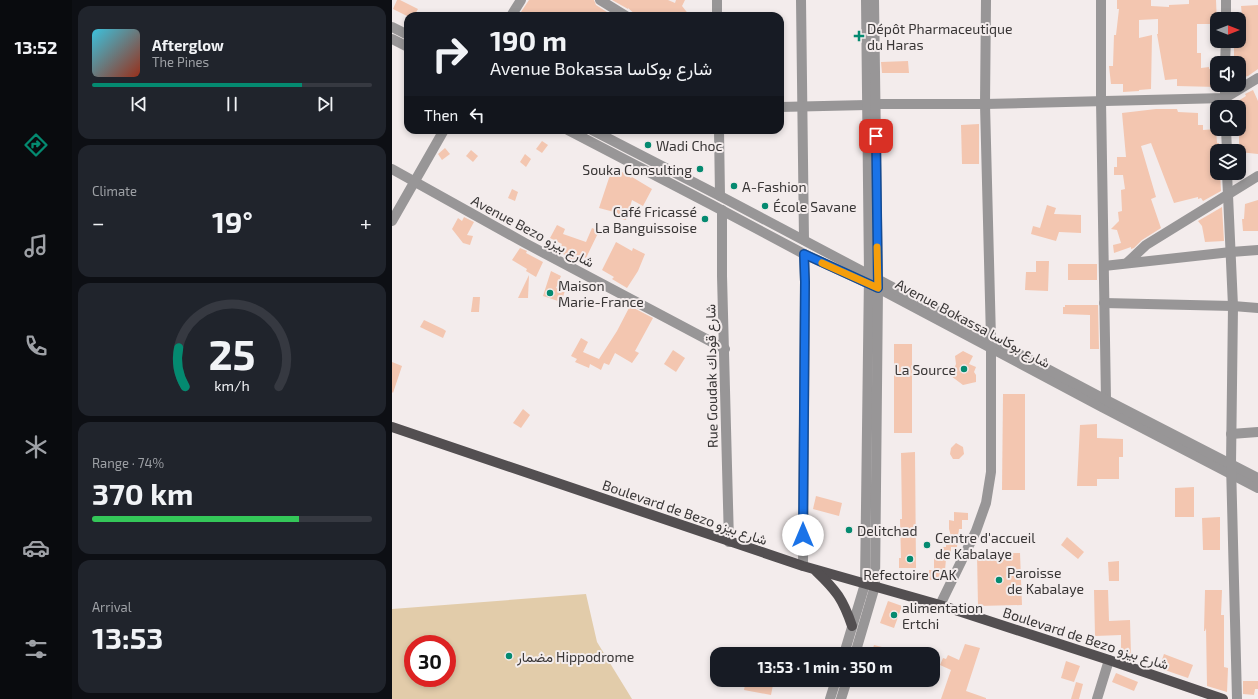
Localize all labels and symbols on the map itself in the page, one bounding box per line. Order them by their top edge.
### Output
north arrow [1210,12,1246,48]
place label: Dépôt Pharmaceutique du Haras [867,20,1013,53]
marker: Dépôt Pharmaceutique du Haras [854,31,864,41]
pin [859,119,893,153]
place label: Wadi Choc [656,137,722,154]
marker: Wadi Choc [643,140,653,150]
place label: Souka Consulting [582,161,692,178]
marker: Souka Consulting [695,164,705,174]
place label: A-Fashion [742,178,807,195]
marker: A-Fashion [729,181,739,191]
street label: Avenue Bezo شارع بيزو [467,191,597,273]
place label: École Savane [773,198,857,215]
marker: École Savane [760,201,770,211]
place label: Café Fricassé La Banguissoise [595,203,697,236]
marker: Café Fricassé La Banguissoise [700,214,710,224]
street label: Avenue Bokassa شارع بوكاسا [891,275,1053,374]
place label: Maison Marie-France [558,277,644,310]
marker: Maison Marie-France [545,288,555,298]
street label: Rue Goudak شارع قوداك [701,304,724,448]
place label: La Source [895,361,956,378]
marker: La Source [959,364,969,374]
street label: Boulevard de Bezo شارع بيزو [599,476,770,551]
position arrow [782,514,824,556]
place label: Delitchad [857,522,917,539]
marker: Delitchad [844,525,854,535]
place label: Centre d'accueil de Kabalaye [935,529,1036,562]
marker: Centre d'accueil de Kabalaye [922,540,932,550]
marker: Refectoire CAK [905,554,915,564]
place label: Paroisse de Kabalaye [1007,564,1084,597]
place label: Refectoire CAK [863,566,957,583]
marker: Paroisse de Kabalaye [994,575,1004,585]
place label: alimentation Ertchi [902,599,983,632]
street label: Boulevard de Bezo شارع بيزو [1000,603,1171,676]
marker: alimentation Ertchi [889,610,899,620]
speed limit sign: 30 [404,635,456,687]
place label: مضمار Hippodrome [516,648,634,666]
marker: مضمار Hippodrome [504,651,514,661]

